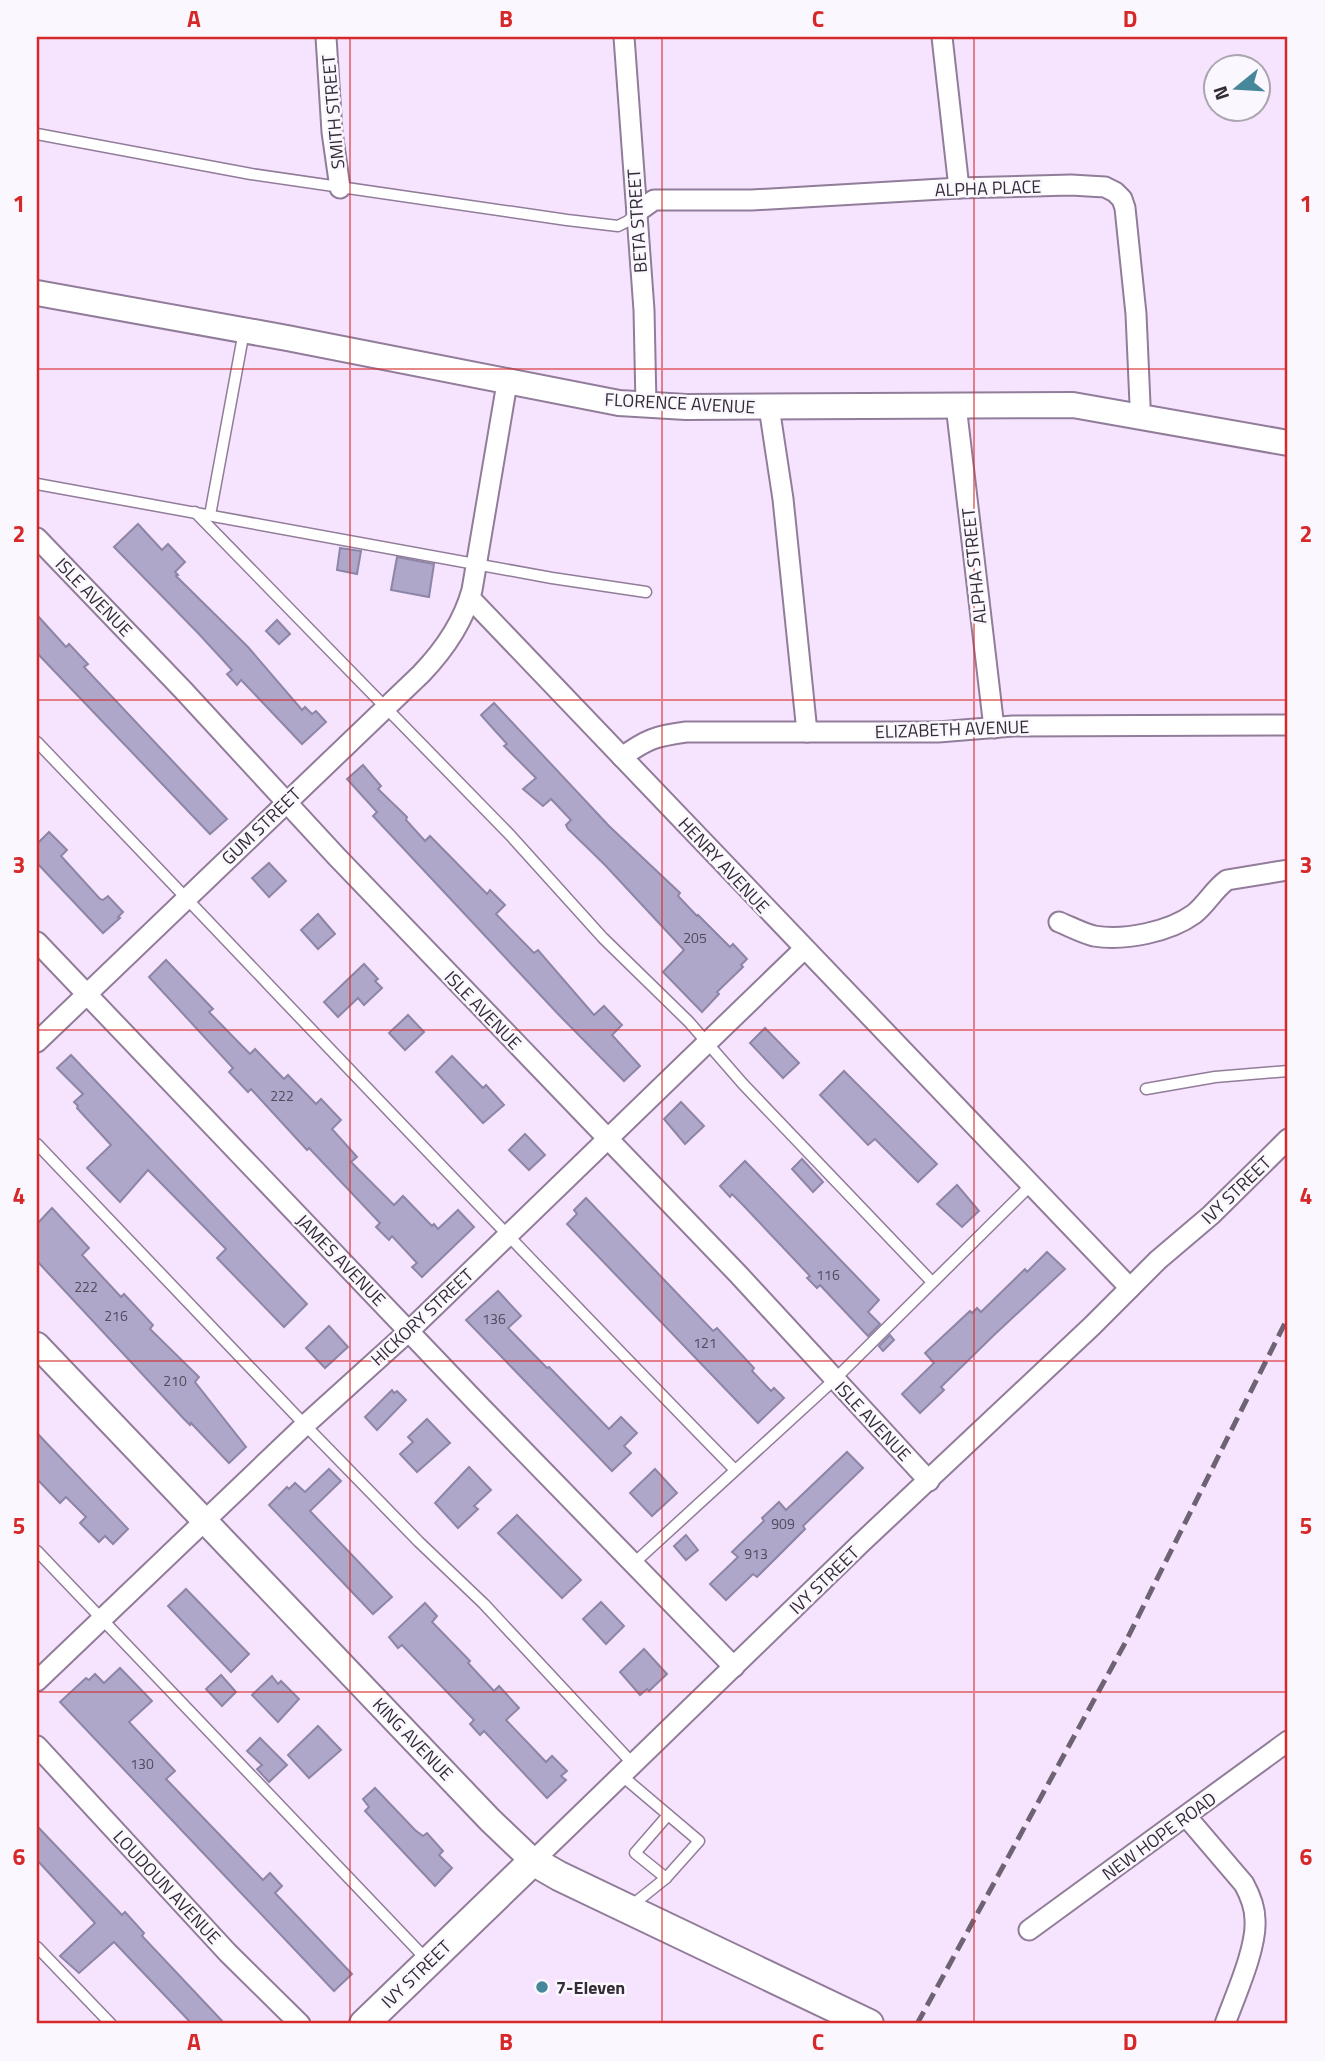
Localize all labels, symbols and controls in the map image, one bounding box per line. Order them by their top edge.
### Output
text: A [187,1,201,36]
text: B [499,1,513,36]
text: C [812,1,824,36]
text: D [1123,1,1137,36]
north arrow [1202,52,1272,122]
street label: SMITH STREET [315,53,351,170]
text: N [1205,83,1236,104]
street label: BETA STREET [620,168,654,274]
street label: ALPHA PLACE [934,173,1042,203]
text: 1 [13,186,25,221]
text: 1 [1300,186,1312,221]
street label: FLORENCE AVENUE [604,386,756,420]
street label: ALPHA STREET [954,506,994,625]
text: 2 [13,516,25,551]
text: 2 [1300,516,1312,551]
street label: ISLE AVENUE [49,551,139,643]
street label: ELIZABETH AVENUE [874,713,1030,745]
street label: GUM STREET [215,781,307,871]
street label: HENRY AVENUE [672,811,776,919]
text: 3 [13,847,25,882]
text: 3 [1300,847,1312,882]
house number: 205 [683,927,707,948]
street label: ISLE AVENUE [438,964,528,1056]
house number: 222 [270,1085,294,1106]
street label: IVY STREET [1195,1149,1277,1230]
text: 4 [13,1178,25,1213]
text: 4 [1300,1178,1312,1213]
street label: JAMES AVENUE [290,1208,392,1312]
street label: HICKORY STREET [364,1262,480,1372]
house number: 116 [816,1264,840,1285]
house number: 222 [74,1276,98,1297]
house number: 216 [104,1305,128,1326]
house number: 136 [482,1308,506,1329]
house number: 121 [693,1332,717,1353]
house number: 210 [163,1370,187,1391]
street label: ISLE AVENUE [829,1375,917,1467]
text: 5 [13,1508,25,1543]
text: 5 [1300,1508,1312,1543]
house number: 909 [771,1513,795,1534]
street label: IVY STREET [783,1539,865,1620]
house number: 913 [744,1543,768,1564]
street label: KING AVENUE [366,1691,460,1787]
house number: 130 [130,1753,154,1774]
street label: NEW HOPE ROAD [1096,1785,1222,1887]
street label: LOUDOUN AVENUE [107,1824,227,1950]
text: 6 [13,1839,26,1874]
text: 6 [1300,1839,1313,1874]
street label: IVY STREET [375,1933,457,2014]
place label: 7-Eleven [556,1974,625,2001]
marker: 7-Eleven [534,1979,550,1995]
text: A [187,2024,201,2059]
text: B [499,2024,513,2059]
text: C [812,2024,824,2059]
text: D [1123,2024,1137,2059]

